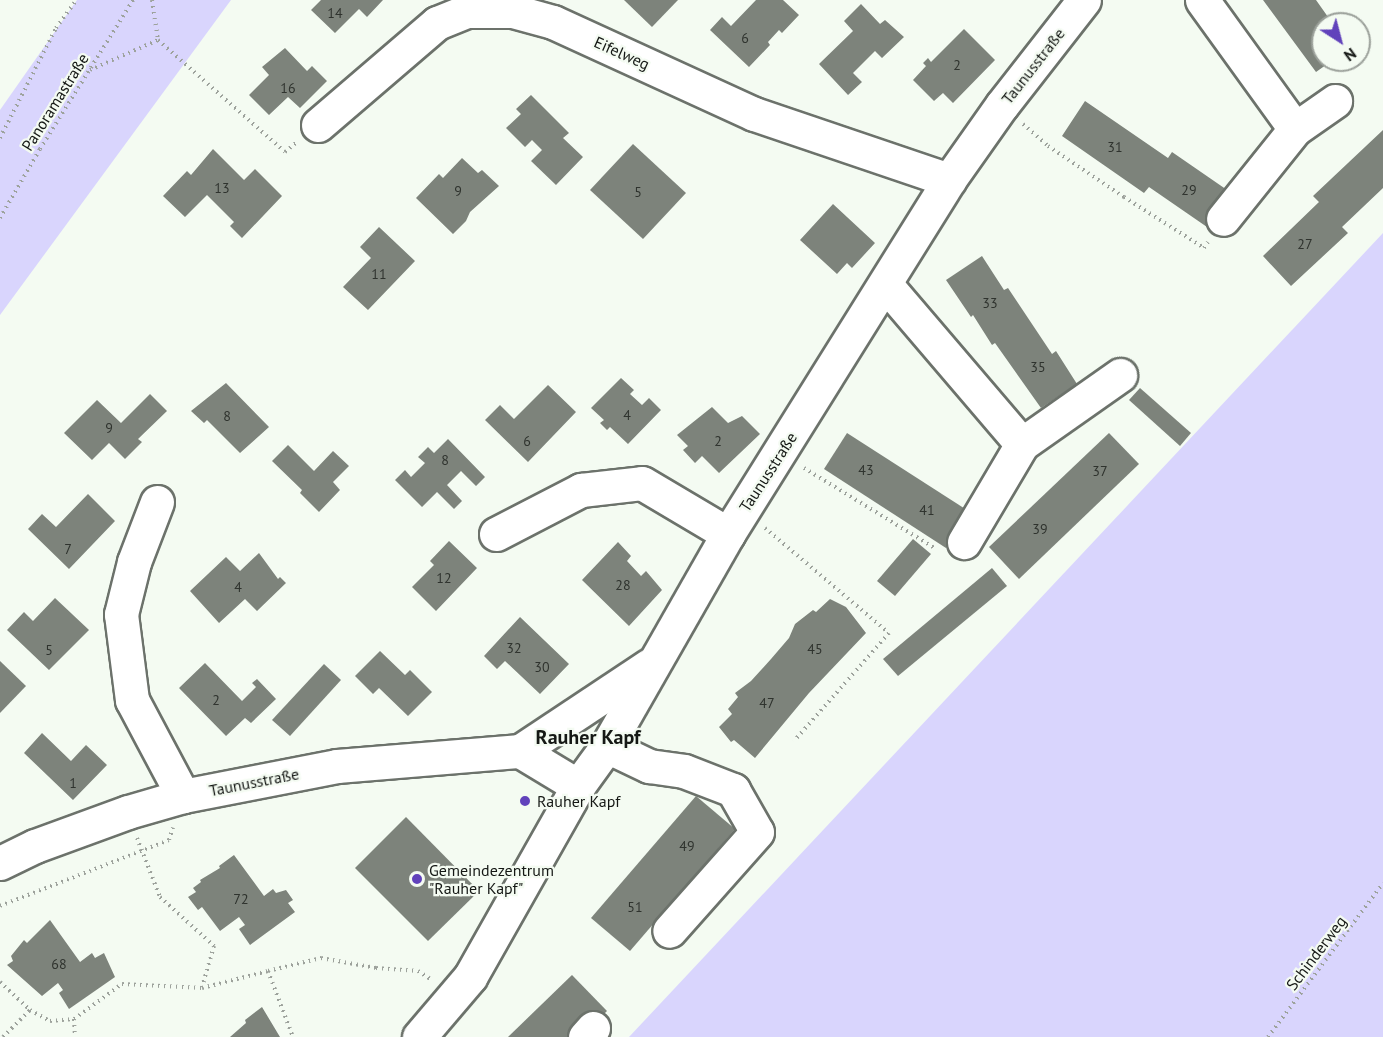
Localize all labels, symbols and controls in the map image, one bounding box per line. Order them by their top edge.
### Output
house number: 14 [327,5,343,21]
north arrow [1311,12,1371,72]
street label: Taunusstraße [997,24,1069,108]
house number: 6 [741,30,749,46]
street label: Eifelweg [591,32,653,74]
text: N [1340,44,1361,66]
street label: Panoramastraße [17,50,93,154]
house number: 2 [953,57,961,73]
house number: 16 [280,80,296,96]
house number: 31 [1107,139,1123,155]
house number: 13 [214,180,230,196]
house number: 29 [1181,182,1197,198]
house number: 9 [454,183,462,199]
house number: 5 [634,184,642,200]
house number: 27 [1297,236,1313,252]
house number: 11 [371,266,387,282]
house number: 33 [982,295,998,311]
house number: 35 [1030,359,1046,375]
house number: 4 [623,407,631,423]
house number: 8 [223,408,231,424]
house number: 9 [105,420,113,436]
street label: Taunusstraße [735,429,801,515]
house number: 6 [523,433,531,449]
house number: 2 [714,433,722,449]
house number: 8 [441,452,449,468]
house number: 43 [858,462,874,478]
house number: 37 [1092,463,1108,479]
house number: 41 [919,502,935,518]
house number: 39 [1032,521,1048,537]
house number: 7 [64,541,72,557]
house number: 12 [436,570,452,586]
house number: 28 [615,577,631,593]
house number: 4 [234,579,242,595]
house number: 32 [506,640,522,656]
house number: 45 [807,641,823,657]
house number: 5 [45,642,53,658]
house number: 30 [534,659,550,675]
house number: 2 [212,692,220,708]
house number: 47 [759,695,775,711]
district label: Rauher Kapf [536,725,640,749]
street label: Taunusstraße [208,764,300,800]
house number: 1 [69,775,77,791]
place label: Rauher Kapf [537,791,620,811]
marker: Rauher Kapf [518,794,532,808]
house number: 49 [679,838,695,854]
place label: Gemeindezentrum "Rauher Kapf" [429,860,554,898]
marker: Gemeindezentrum "Rauher Kapf" [410,872,424,886]
house number: 72 [233,891,249,907]
house number: 51 [627,899,643,915]
street label: Schinderweg [1282,912,1350,994]
house number: 68 [51,956,67,972]

